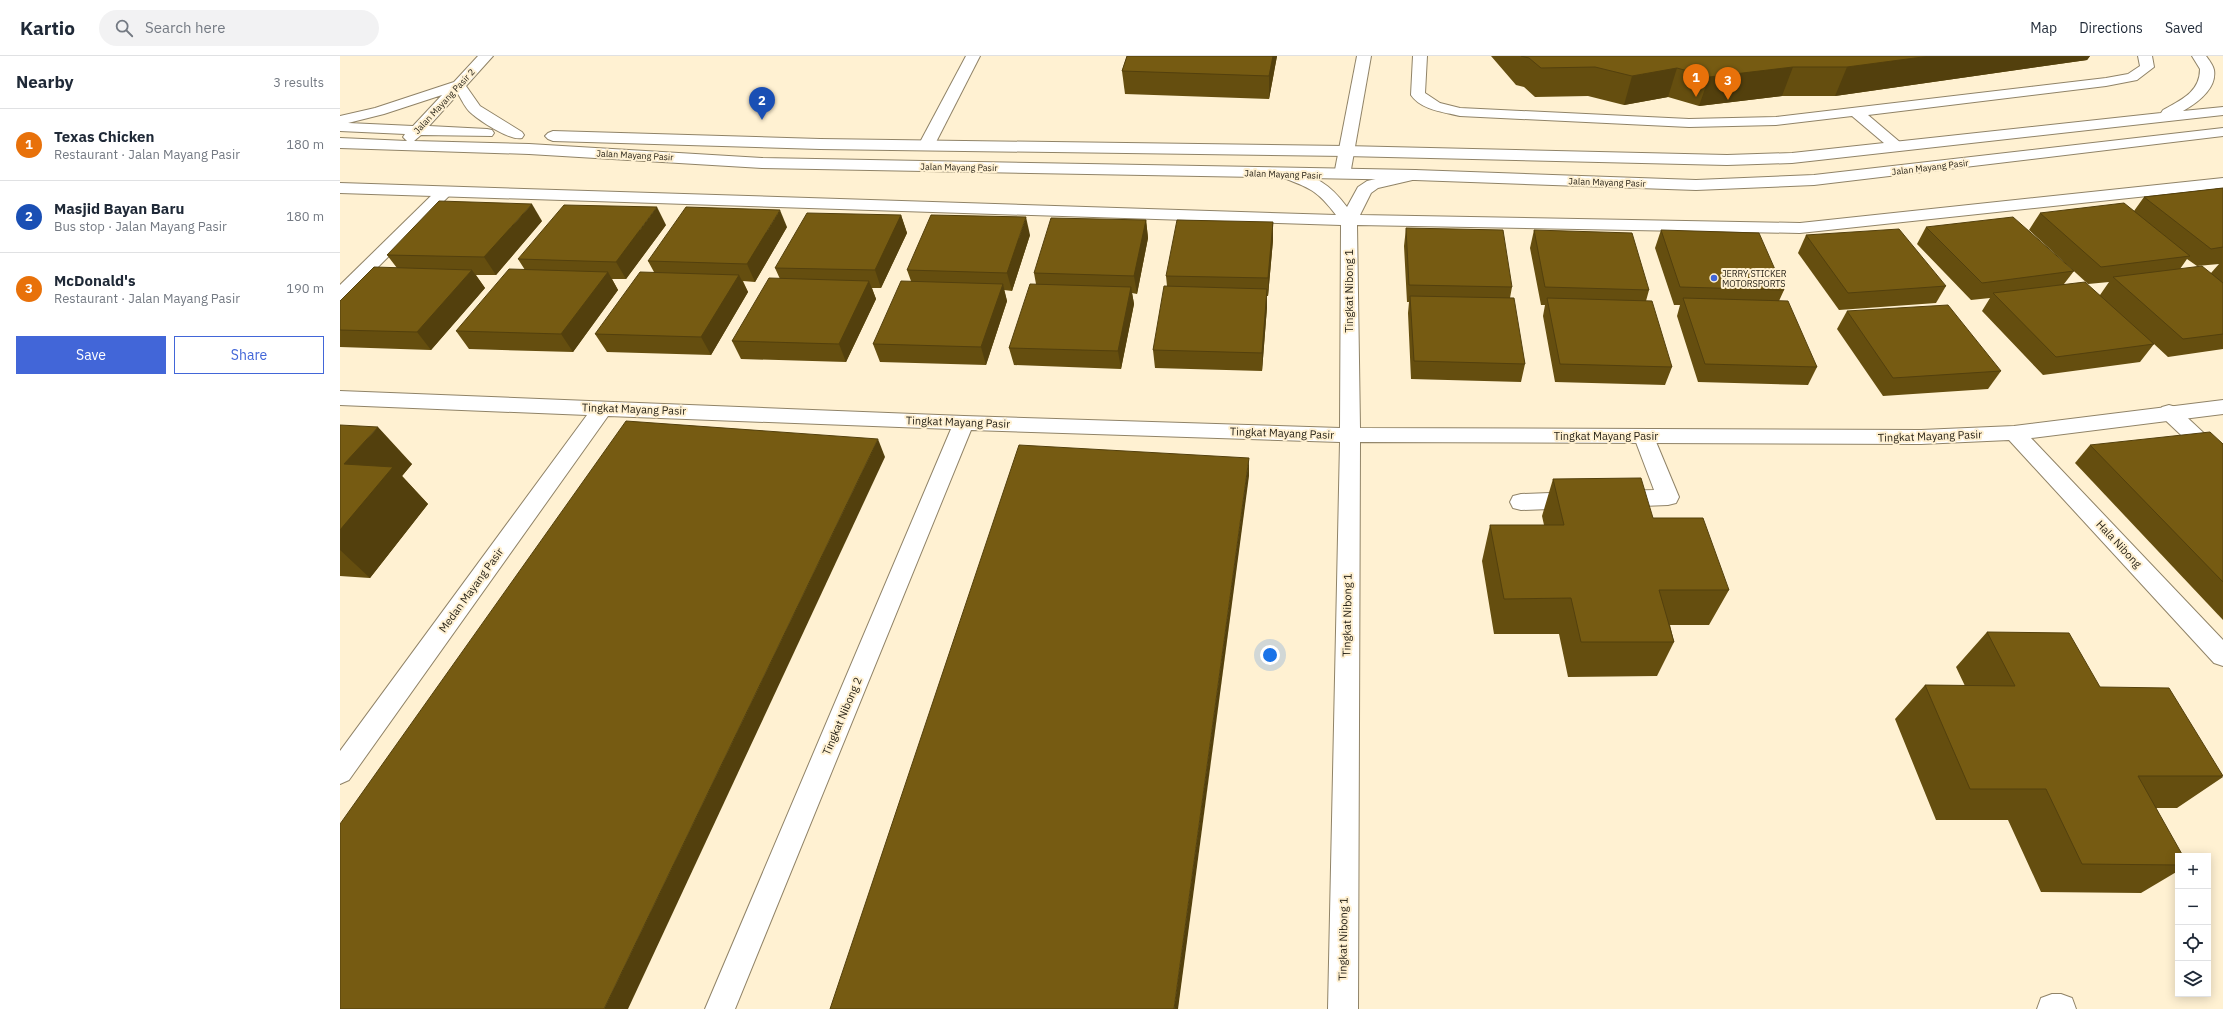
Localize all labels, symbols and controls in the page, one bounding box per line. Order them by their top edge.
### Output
search box [99,10,379,46]
text: Kartio [20,16,75,40]
icon: search [113,17,135,39]
text: Search here [145,18,225,37]
text: Map [2030,19,2057,37]
text: Directions [2079,19,2143,37]
text: Saved [2165,19,2203,37]
pin: 1 [1683,64,1709,97]
street label: Jalan Mayang Pasir 2 [411,66,477,136]
pin: 3 [1715,67,1741,100]
text: Nearby [16,71,74,93]
text: 3 results [273,74,324,91]
pin: 2 [749,87,775,120]
text: Texas Chicken [54,127,154,146]
text: 1 [25,136,33,153]
text: 180 m [286,136,324,153]
text: Restaurant · Jalan Mayang Pasir [54,146,240,163]
street label: Jalan Mayang Pasir [596,147,675,163]
street label: Jalan Mayang Pasir [1891,157,1970,177]
street label: Jalan Mayang Pasir [920,161,998,173]
street label: Jalan Mayang Pasir [1244,167,1322,181]
street label: Jalan Mayang Pasir [1568,175,1646,189]
text: Masjid Bayan Baru [54,199,184,218]
text: 2 [25,208,33,225]
text: 180 m [286,208,324,225]
text: Bus stop · Jalan Mayang Pasir [54,218,227,235]
street label: Tingkat Nibong 1 [1342,249,1356,333]
place label: JERRY STICKER MOTORSPORTS [1722,268,1787,289]
text: McDonald's [54,271,136,290]
marker: JERRY STICKER MOTORSPORTS [1709,273,1719,283]
text: 3 [25,280,33,297]
text: 190 m [286,280,324,297]
text: Restaurant · Jalan Mayang Pasir [54,290,240,307]
button: Save [16,336,166,374]
button: Share [174,336,324,374]
street label: Tingkat Mayang Pasir [582,400,686,418]
street label: Tingkat Mayang Pasir [906,413,1010,431]
street label: Tingkat Mayang Pasir [1230,424,1334,442]
street label: Tingkat Mayang Pasir [1878,427,1982,445]
street label: Tingkat Mayang Pasir [1554,429,1658,443]
street label: Hala Nibong [2093,517,2145,571]
street label: Medan Mayang Pasir [436,545,506,635]
street label: Tingkat Nibong 1 [1339,573,1355,657]
your location [1260,645,1280,665]
street label: Tingkat Nibong 2 [819,675,865,757]
map controls [2175,853,2211,997]
button: + [2175,853,2211,889]
button: − [2175,889,2211,925]
street label: Tingkat Nibong 1 [1335,897,1351,981]
button: locate [2175,925,2211,961]
button: layers [2175,961,2211,997]

